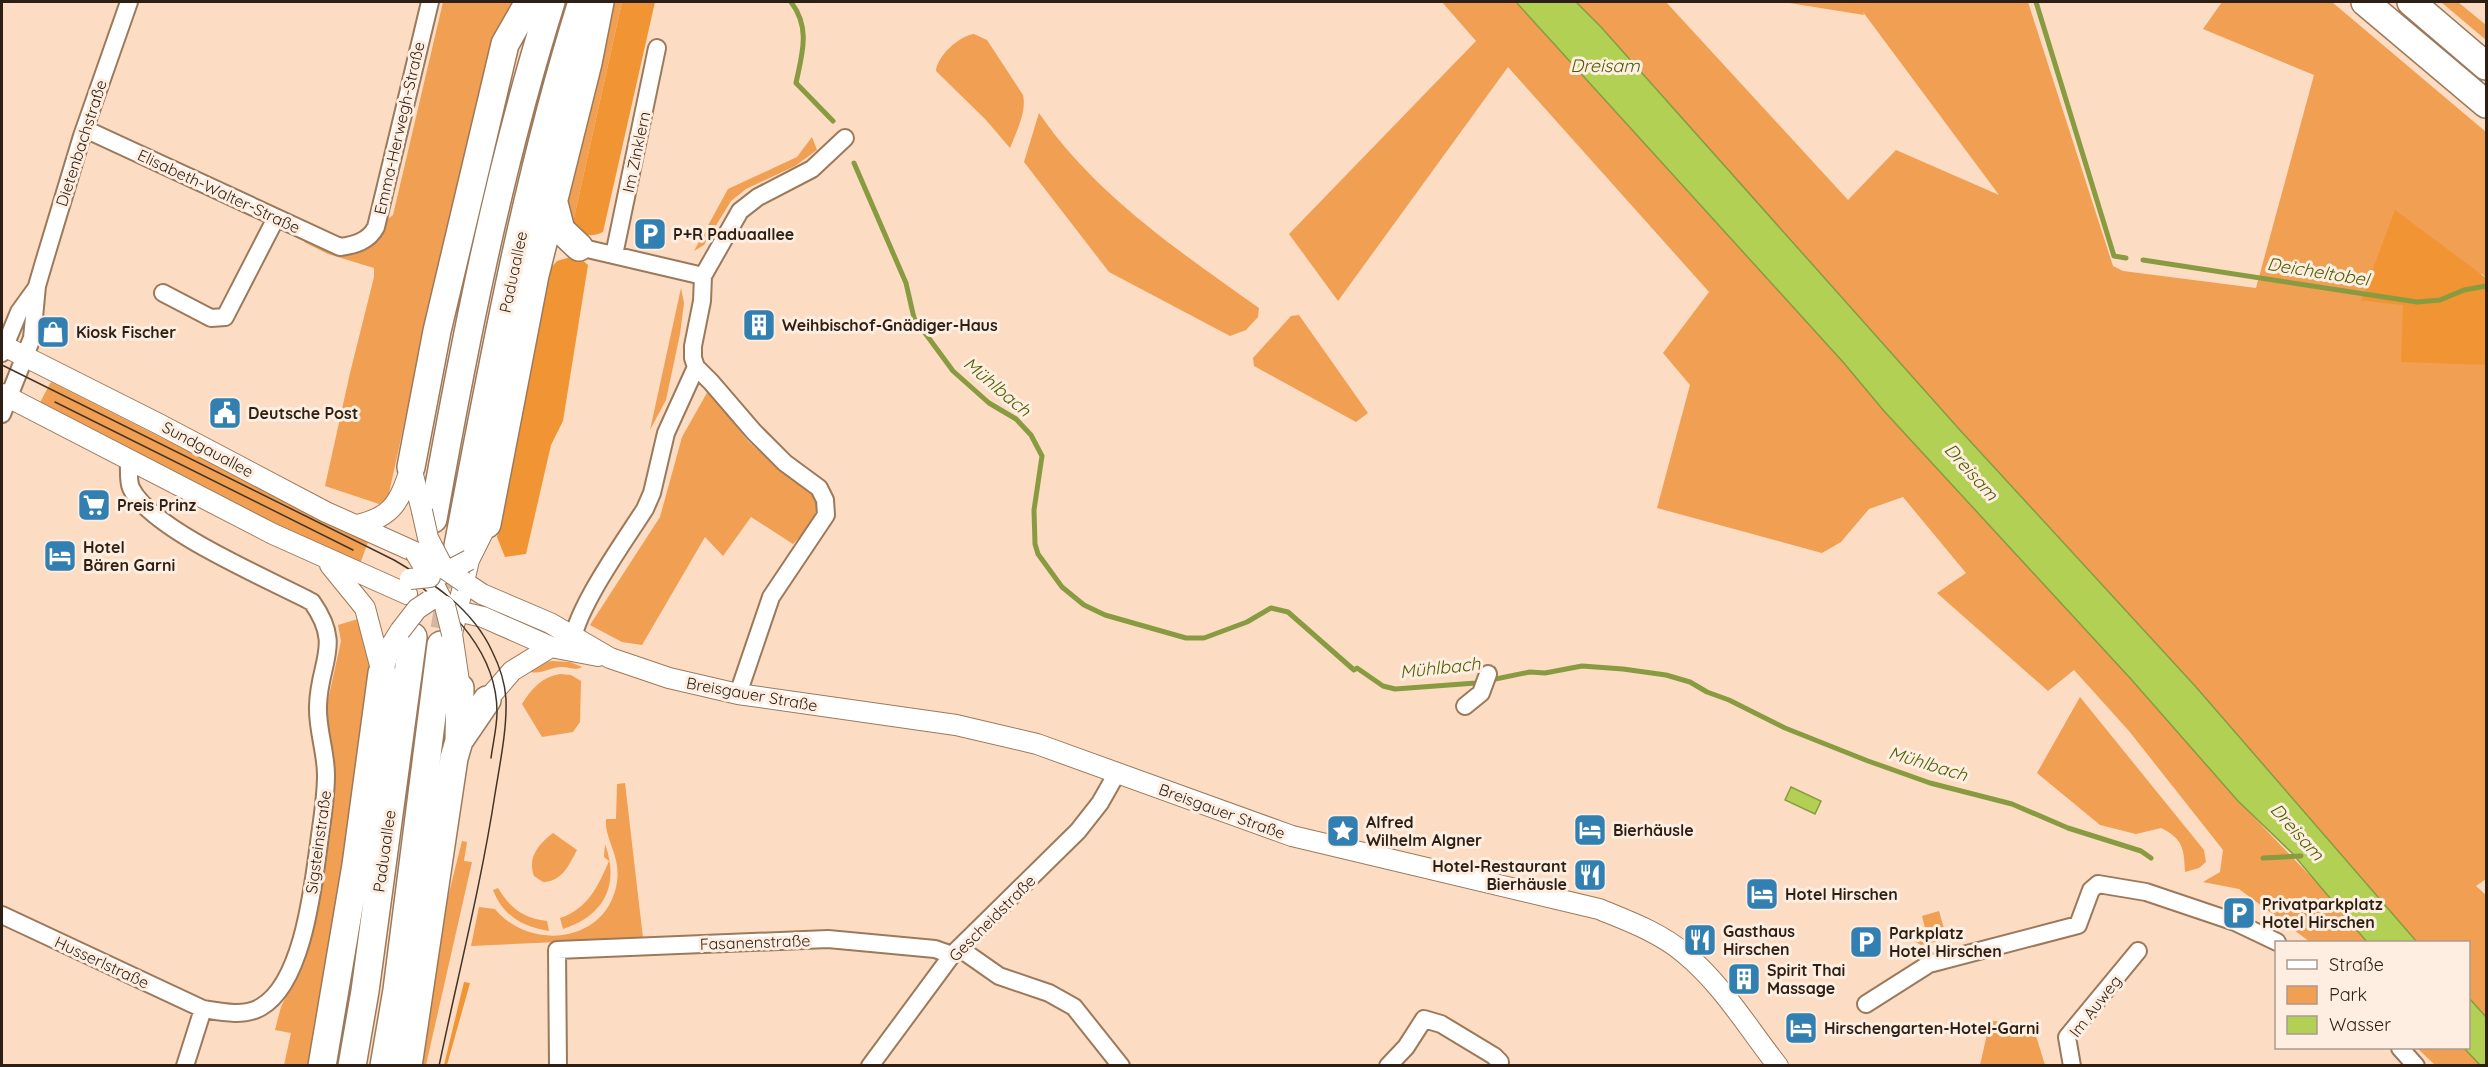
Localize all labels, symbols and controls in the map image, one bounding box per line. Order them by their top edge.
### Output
street label: Emma-Herwegh-Straße [369,40,429,216]
water label: Dreisam [1570,54,1640,77]
street label: Dietenbachstraße [51,77,111,209]
street label: Im Zinklern [618,110,654,194]
street label: Elisabeth-Walter-Straße [134,144,304,238]
parking icon: P+R Paduaallee [632,216,668,252]
place label: P+R Paduaallee [673,224,794,244]
street label: Paduaallee [495,229,531,315]
water label: Deicheltobel [2265,252,2373,291]
building icon: Weihbischof-Gnädiger-Haus [741,307,777,343]
shop icon: Kiosk Fischer [35,314,71,350]
place label: Weihbischof-Gnädiger-Haus [782,315,998,335]
place label: Kiosk Fischer [76,322,176,342]
water label: Mühlbach [959,352,1036,422]
public building icon: Deutsche Post [207,395,243,431]
place label: Deutsche Post [248,403,358,423]
street label: Sundgauallee [159,417,257,481]
water label: Dreisam [1940,438,2004,506]
supermarket icon: Preis Prinz [76,487,112,523]
place label: Preis Prinz [117,495,197,515]
place label: Hotel Bären Garni [83,537,175,575]
hotel icon: Hotel Bären Garni [42,538,78,574]
water label: Mühlbach [1399,652,1482,683]
street label: Breisgauer Straße [685,673,819,715]
water label: Mühlbach [1886,741,1971,787]
street label: Breisgauer Straße [1156,779,1288,843]
street label: Sigsteinstraße [301,789,335,895]
water label: Dreisam [2266,798,2330,866]
street label: Paduaallee [368,808,400,894]
place label: Alfred Wilhelm Algner [1366,812,1482,850]
hotel icon: Bierhäusle [1572,812,1608,848]
place icon: Alfred Wilhelm Algner [1325,813,1361,849]
place label: Bierhäusle [1613,820,1694,840]
place label: Hotel-Restaurant Bierhäusle [1432,856,1567,894]
restaurant icon: Hotel-Restaurant Bierhäusle [1572,857,1608,893]
street label: Gescheidstraße [944,870,1040,966]
hotel icon: Hotel Hirschen [1744,876,1780,912]
place label: Hotel Hirschen [1785,884,1898,904]
place label: Privatparkplatz Hotel Hirschen [2262,894,2383,932]
parking icon: Privatparkplatz Hotel Hirschen [2221,895,2257,931]
place label: Gasthaus Hirschen [1723,921,1795,959]
restaurant icon: Gasthaus Hirschen [1682,922,1718,958]
place label: Parkplatz Hotel Hirschen [1889,923,2002,961]
parking icon: Parkplatz Hotel Hirschen [1848,924,1884,960]
street label: Fasanenstraße [699,930,811,954]
street label: Husserlstraße [52,931,152,993]
legend [2275,941,2470,1049]
text: Straße [2329,953,2384,976]
place label: Spirit Thai Massage [1767,960,1845,998]
building icon: Spirit Thai Massage [1726,961,1762,997]
street label: Im Auweg [2065,971,2125,1041]
text: Park [2329,983,2367,1006]
hotel icon: Hirschengarten-Hotel-Garni [1783,1010,1819,1046]
text: Wasser [2329,1013,2391,1036]
place label: Hirschengarten-Hotel-Garni [1824,1018,2039,1038]

